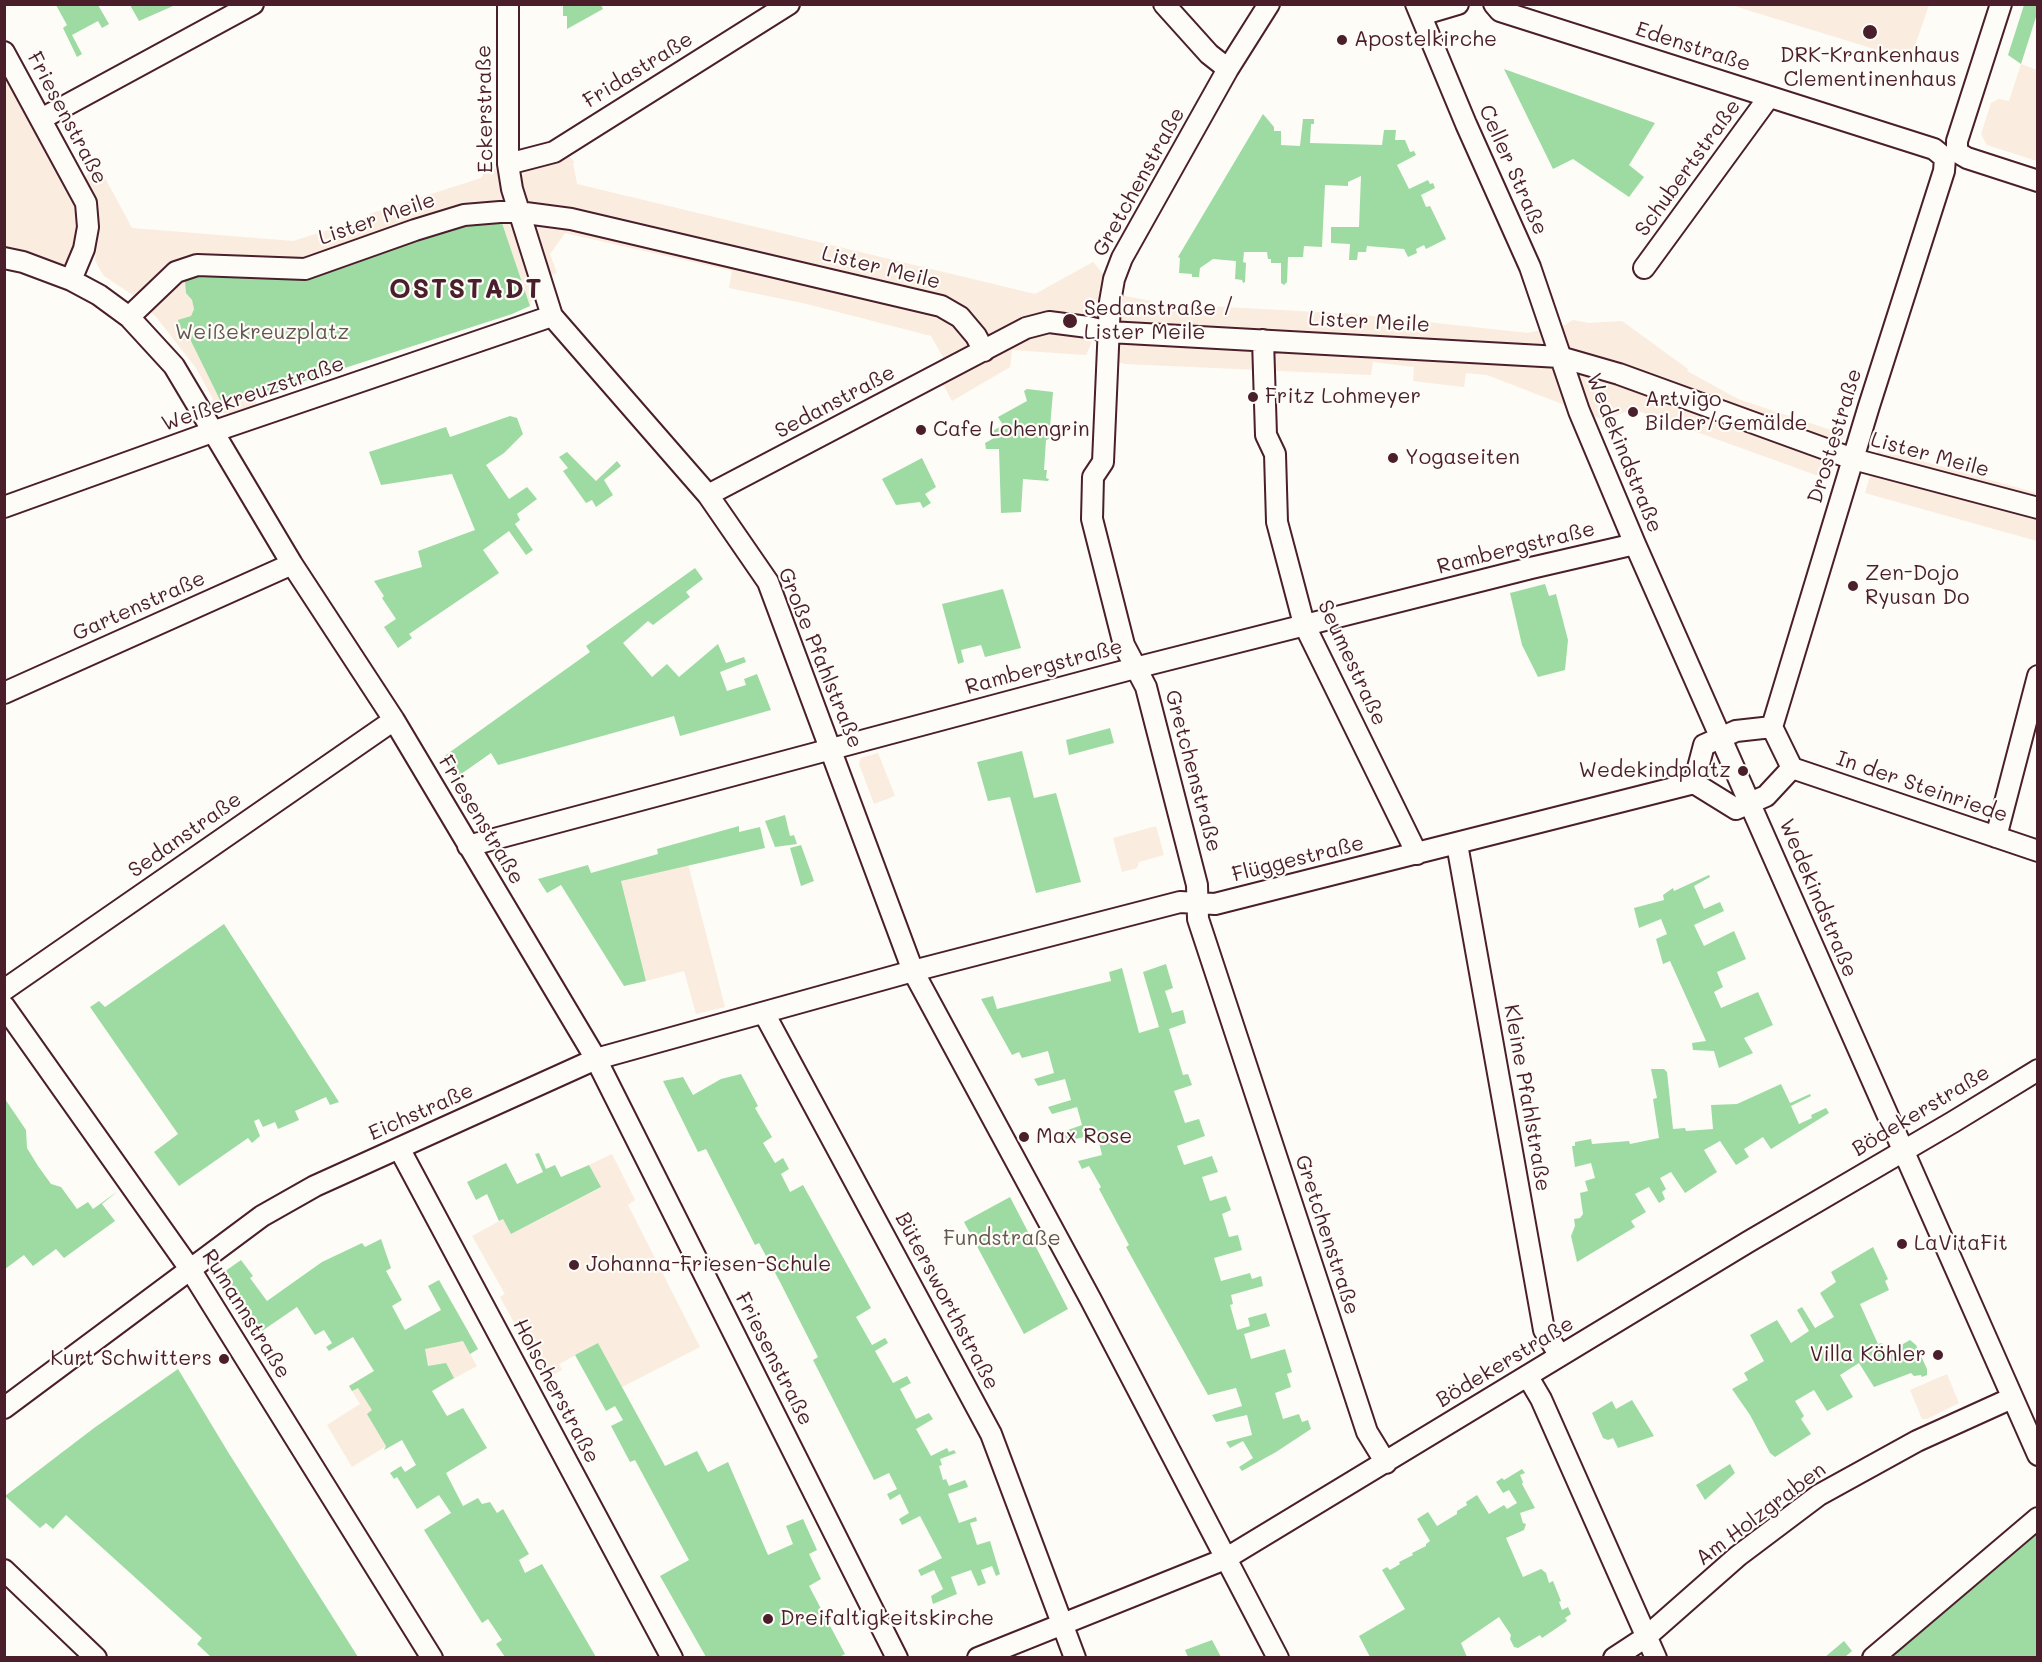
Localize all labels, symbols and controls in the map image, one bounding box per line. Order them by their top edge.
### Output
street label: Edenstraße [1632,17,1754,77]
marker: DRK-Krankenhaus Clementinenhaus [1861,23,1879,41]
street label: Fridastraße [579,26,697,114]
place label: Apostelkirche [1354,27,1497,53]
marker: Apostelkirche [1335,33,1349,47]
place label: DRK-Krankenhaus Clementinenhaus [1780,43,1960,93]
street label: Eckerstraße [471,45,499,173]
street label: Friesenstraße [22,48,112,188]
street label: Schubertstraße [1630,95,1746,241]
street label: Celler Straße [1473,101,1553,239]
street label: Gretchenstraße [1088,103,1190,261]
street label: Lister Meile [315,187,439,251]
street label: Lister Meile [819,241,943,295]
district label: OSTSTADT [389,274,543,306]
place label: Sedanstraße / Lister Meile [1084,296,1234,346]
street label: Lister Meile [1308,306,1430,338]
marker: Sedanstraße / Lister Meile [1061,312,1079,330]
park label: Weißekreuzplatz [175,320,349,346]
street label: Weißekreuzstraße [158,351,348,437]
street label: Sedanstraße [771,360,899,444]
street label: Drostestraße [1803,366,1867,506]
street label: Wedekindstraße [1581,370,1667,536]
place label: Fritz Lohmeyer [1265,384,1421,410]
place label: Artvigo Bilder/Gemälde [1645,387,1808,437]
marker: Fritz Lohmeyer [1246,390,1260,404]
marker: Artvigo Bilder/Gemälde [1626,405,1640,419]
place label: Cafe Lohengrin [933,417,1090,443]
marker: Cafe Lohengrin [914,423,928,437]
street label: Lister Meile [1868,427,1992,483]
place label: Yogaseiten [1405,445,1520,471]
marker: Yogaseiten [1386,451,1400,465]
street label: Rambergstraße [1434,516,1598,580]
place label: Zen-Dojo Ryusan Do [1865,561,1969,611]
street label: Große Pfahlstraße [772,564,868,752]
street label: Gartenstraße [69,566,209,646]
marker: Zen-Dojo Ryusan Do [1846,579,1860,593]
street label: Seumestraße [1312,596,1392,730]
street label: Rambergstraße [963,634,1125,700]
street label: Gretchenstraße [1159,687,1227,855]
street label: In der Steinriede [1833,746,2011,828]
street label: Friesenstraße [433,751,529,889]
place label: Wedekindplatz [1578,758,1731,784]
marker: Wedekindplatz [1736,764,1750,778]
street label: Sedanstraße [124,787,246,883]
street label: Wedekindstraße [1773,815,1863,981]
street label: Flüggestraße [1229,830,1367,888]
street label: Kleine Pfahlstraße [1498,1003,1556,1193]
street label: Bödekerstraße [1848,1060,1994,1162]
street label: Eichstraße [365,1078,477,1146]
place label: Max Rose [1036,1124,1132,1150]
marker: Max Rose [1017,1130,1031,1144]
street label: Gretchenstraße [1289,1152,1365,1318]
street label: Bütersworthstraße [890,1208,1004,1394]
park label: Fundstraße [943,1226,1061,1252]
place label: LaVitaFit [1914,1231,2008,1257]
marker: LaVitaFit [1895,1237,1909,1251]
street label: Rumannstraße [196,1245,296,1383]
place label: Johanna-Friesen-Schule [586,1252,831,1278]
marker: Johanna-Friesen-Schule [567,1258,581,1272]
street label: Friesenstraße [730,1288,818,1430]
street label: Bödekerstraße [1432,1311,1578,1413]
street label: Holscherstraße [507,1314,605,1468]
place label: Villa Köhler [1810,1342,1926,1368]
place label: Kurt Schwitters [50,1346,212,1372]
marker: Villa Köhler [1931,1348,1945,1362]
marker: Kurt Schwitters [217,1352,231,1366]
street label: Am Holzgraben [1691,1457,1831,1571]
place label: Dreifaltigkeitskirche [780,1606,994,1632]
marker: Dreifaltigkeitskirche [761,1612,775,1626]

